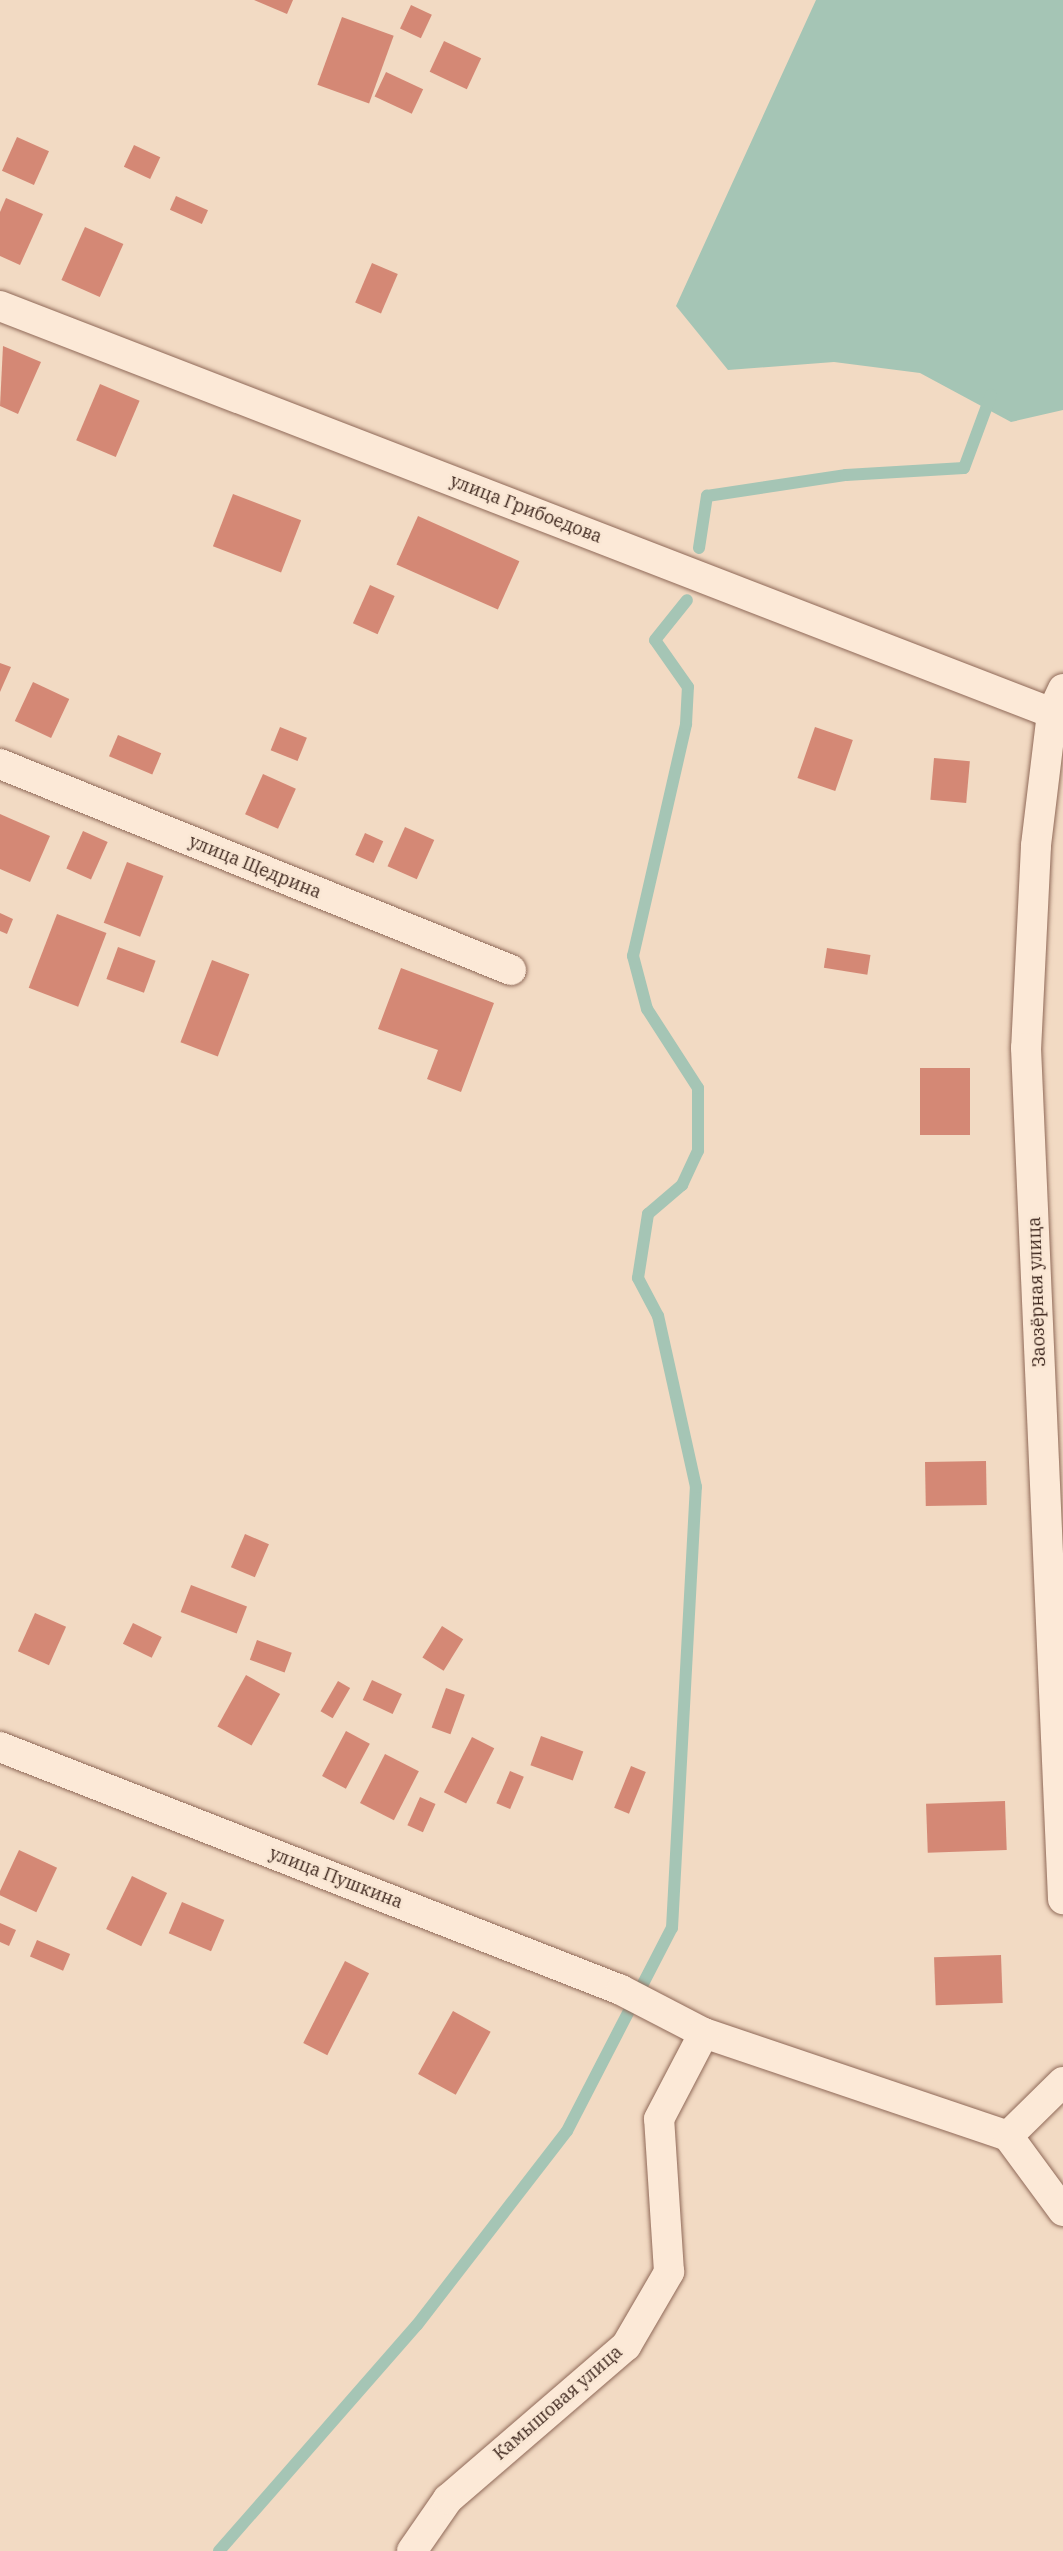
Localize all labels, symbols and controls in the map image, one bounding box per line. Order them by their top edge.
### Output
street label: улица Грибоедова [447,470,605,548]
street label: улица Щедрина [186,831,324,903]
street label: Заозёрная улица [1024,1217,1050,1367]
street label: улица Пушкина [266,1843,406,1913]
street label: Камышовая улица [489,2341,627,2465]

